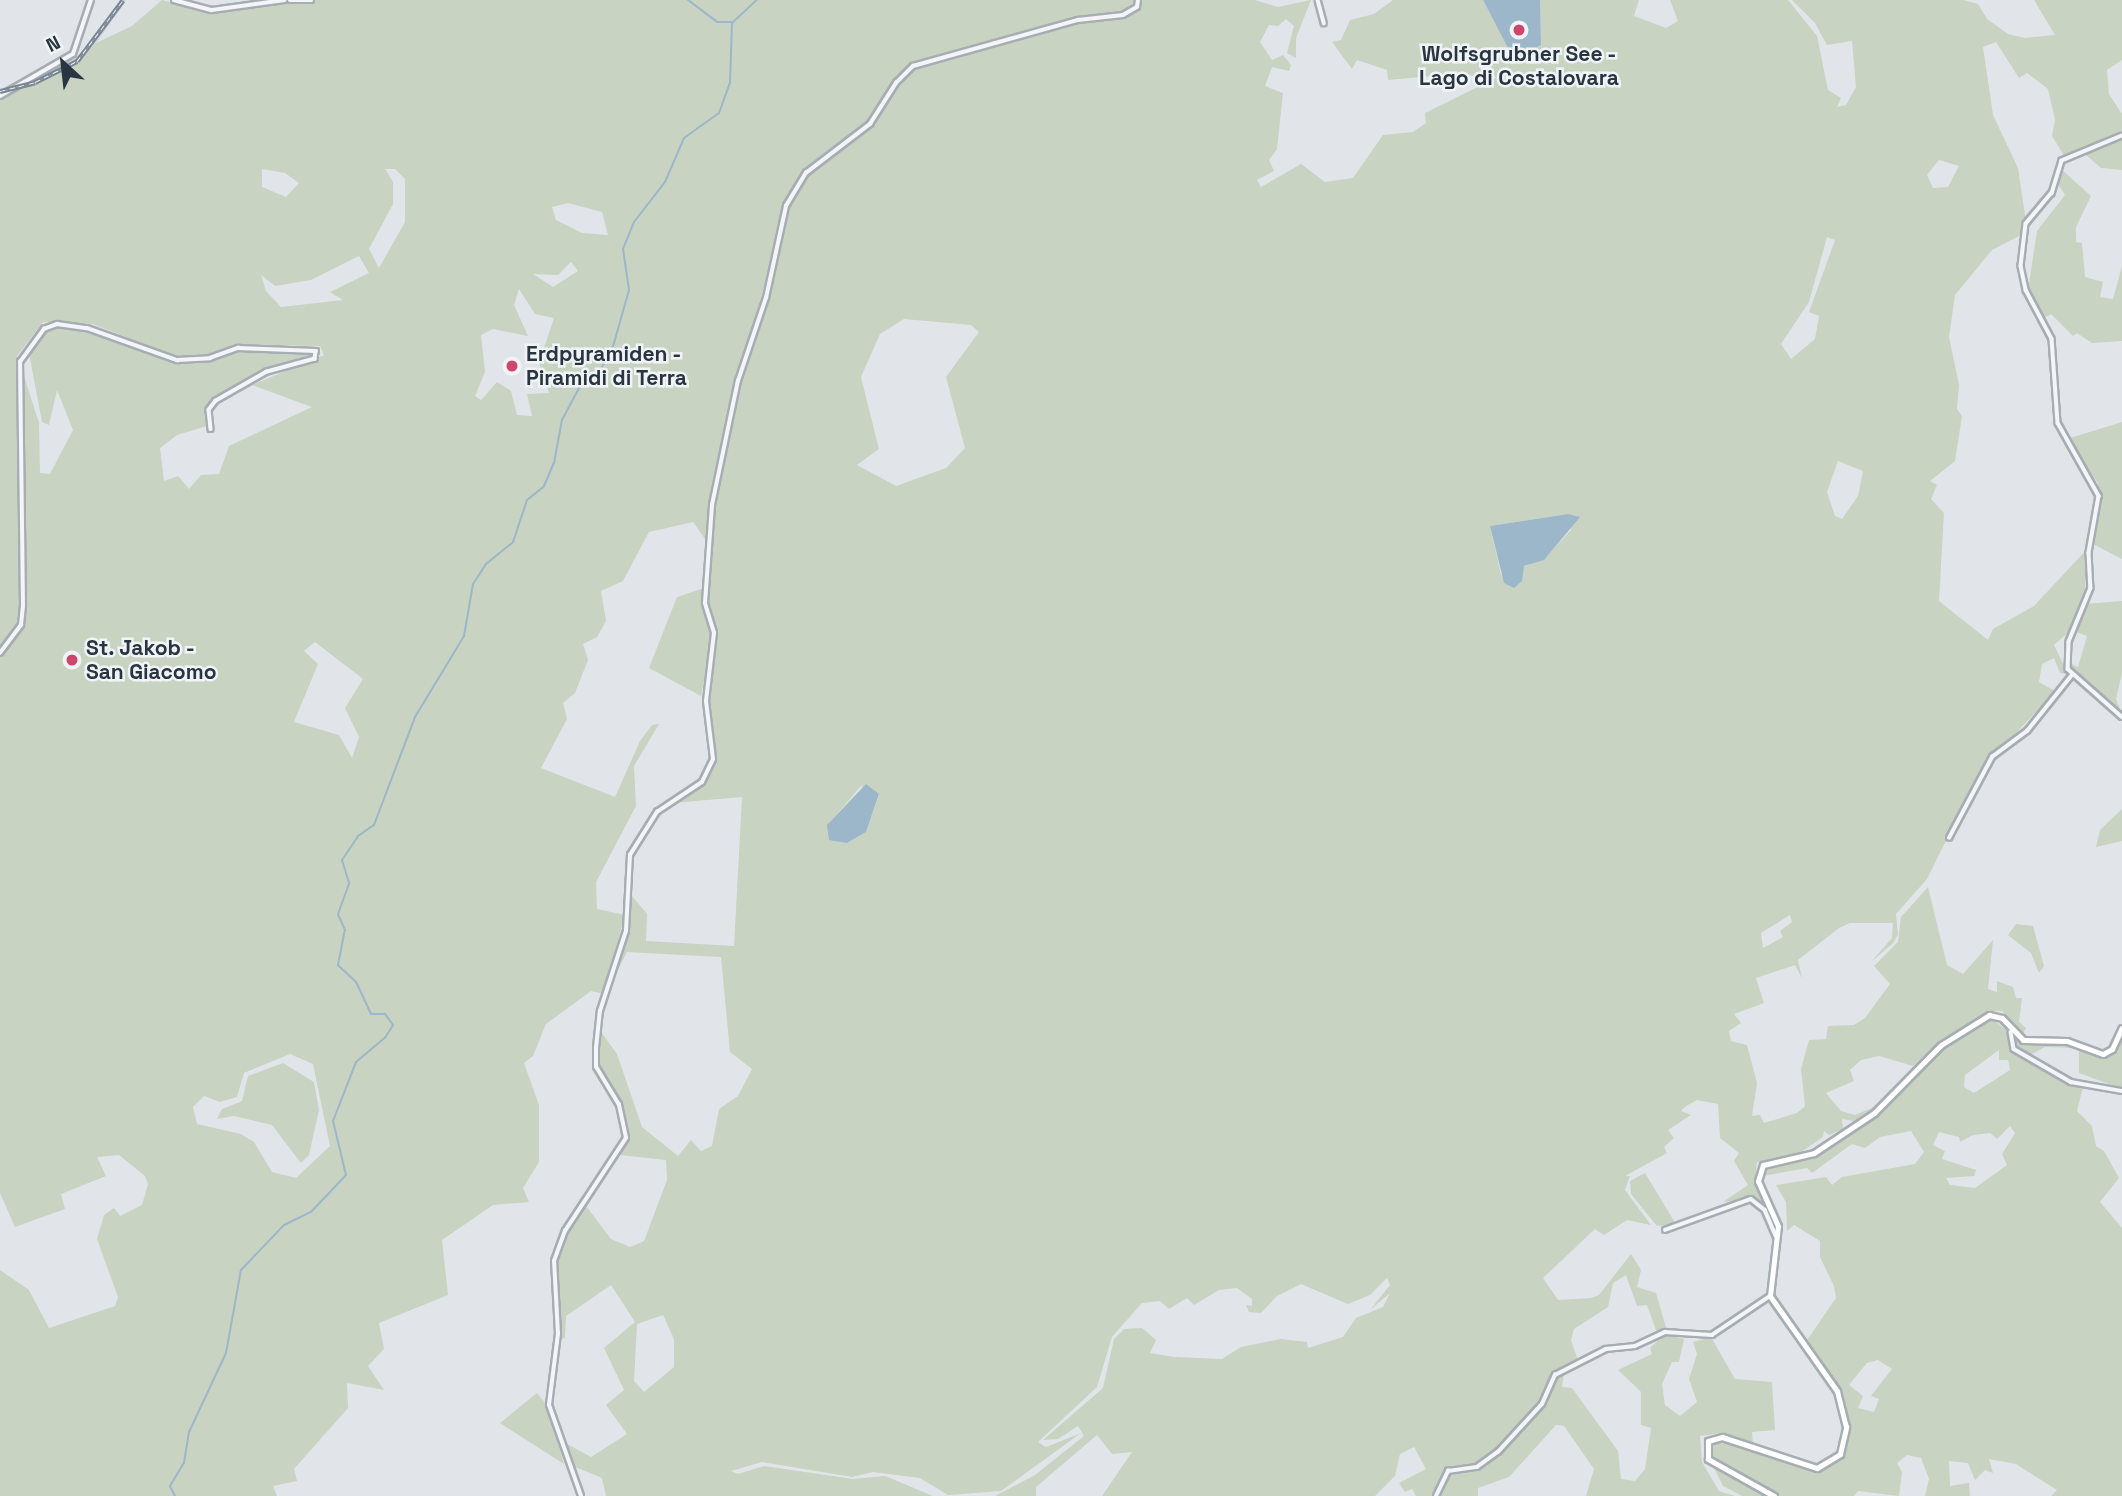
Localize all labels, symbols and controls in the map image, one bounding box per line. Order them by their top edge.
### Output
marker: Wolfsgrubner See - Lago di Costalovara [1511,22,1527,38]
north arrow [28,28,98,98]
text: N [42,30,65,58]
place label: Wolfsgrubner See - Lago di Costalovara [1419,41,1619,91]
place label: Erdpyramiden - Piramidi di Terra [526,341,688,391]
marker: Erdpyramiden - Piramidi di Terra [504,358,520,374]
place label: St. Jakob - San Giacomo [86,635,216,685]
marker: St. Jakob - San Giacomo [64,652,80,668]

